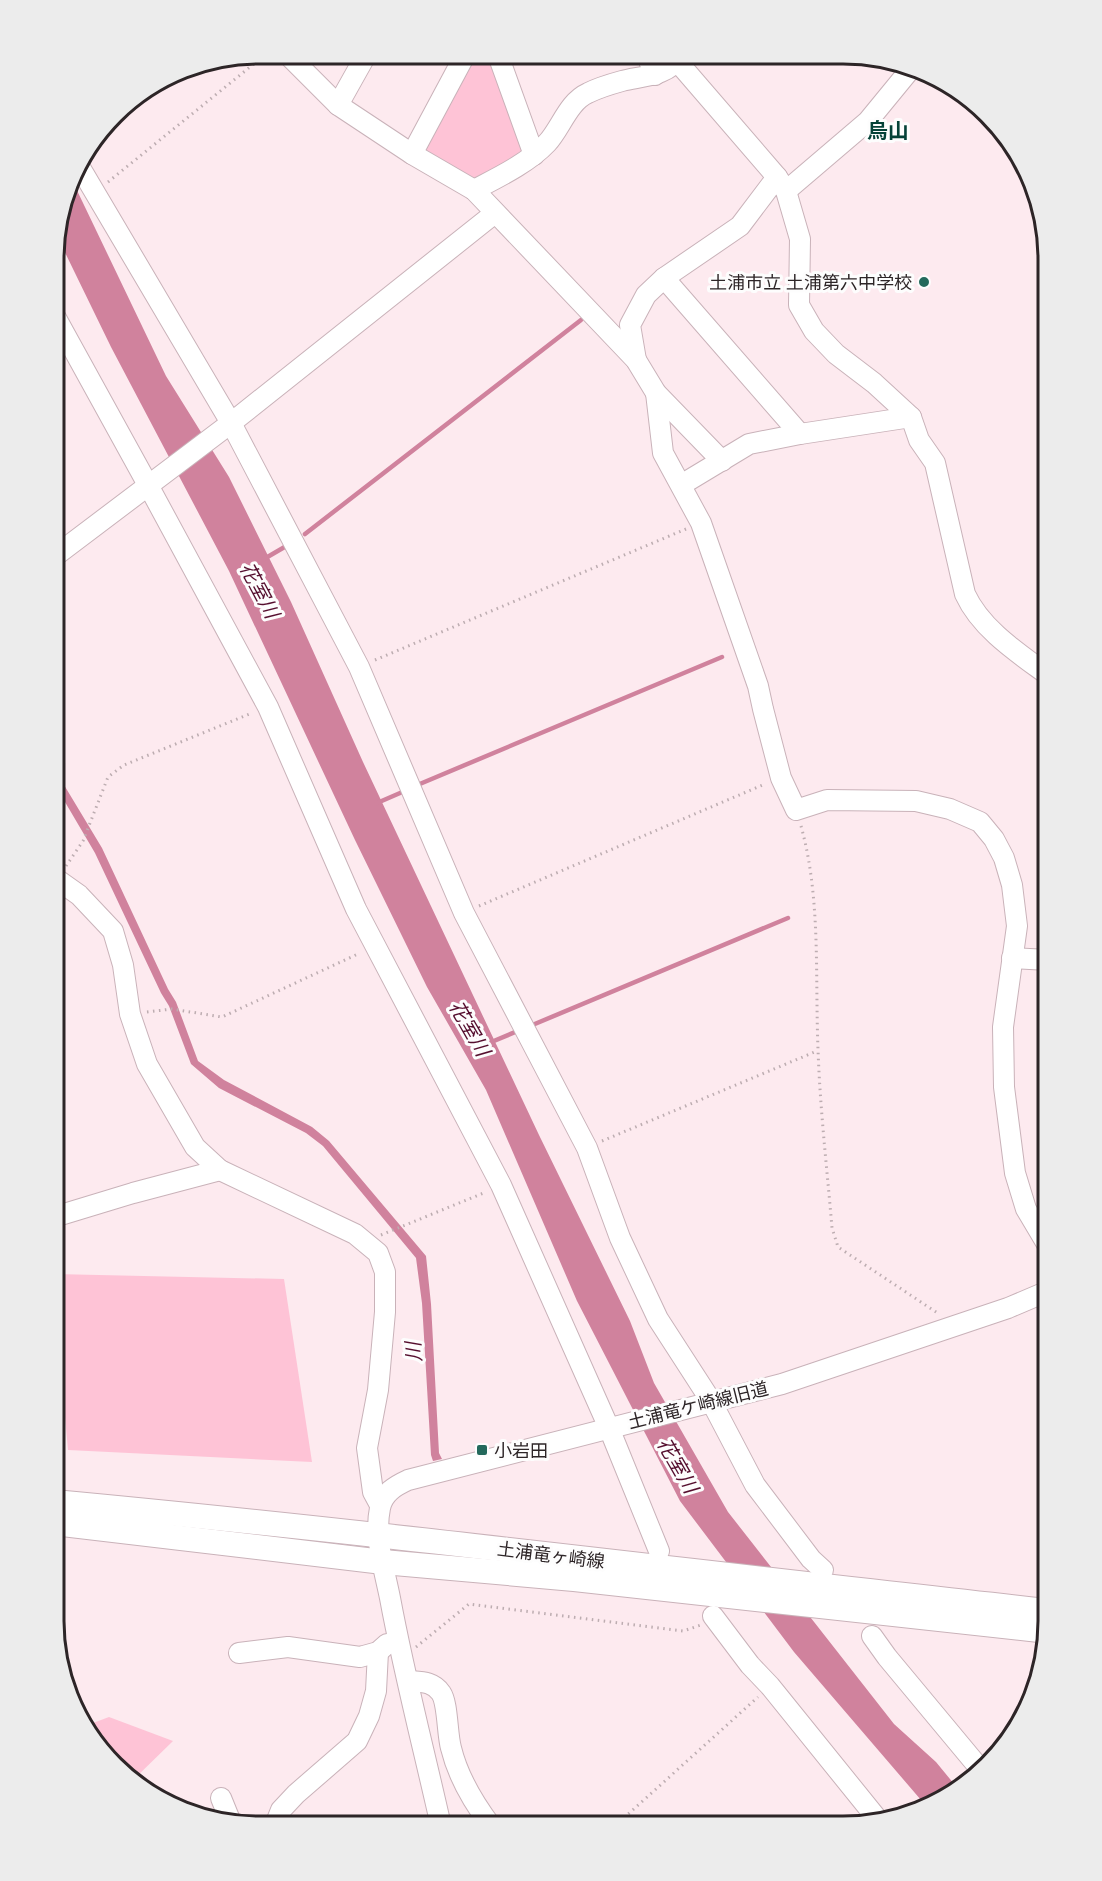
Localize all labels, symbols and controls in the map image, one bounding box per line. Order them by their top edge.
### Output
district label: 烏山 [867,117,909,144]
place label: 土浦市立 土浦第六中学校 [709,271,912,294]
marker: 土浦市立 土浦第六中学校 [917,275,931,289]
water label: 花室川 [235,558,286,624]
water label: 花室川 [444,996,497,1062]
water label: 川 [400,1339,426,1363]
street label: 土浦竜ケ崎線旧道 [625,1376,771,1434]
water label: 花室川 [652,1433,705,1499]
place label: 小岩田 [494,1439,548,1462]
marker: 小岩田 [475,1443,489,1457]
street label: 土浦竜ヶ崎線 [496,1537,606,1573]

